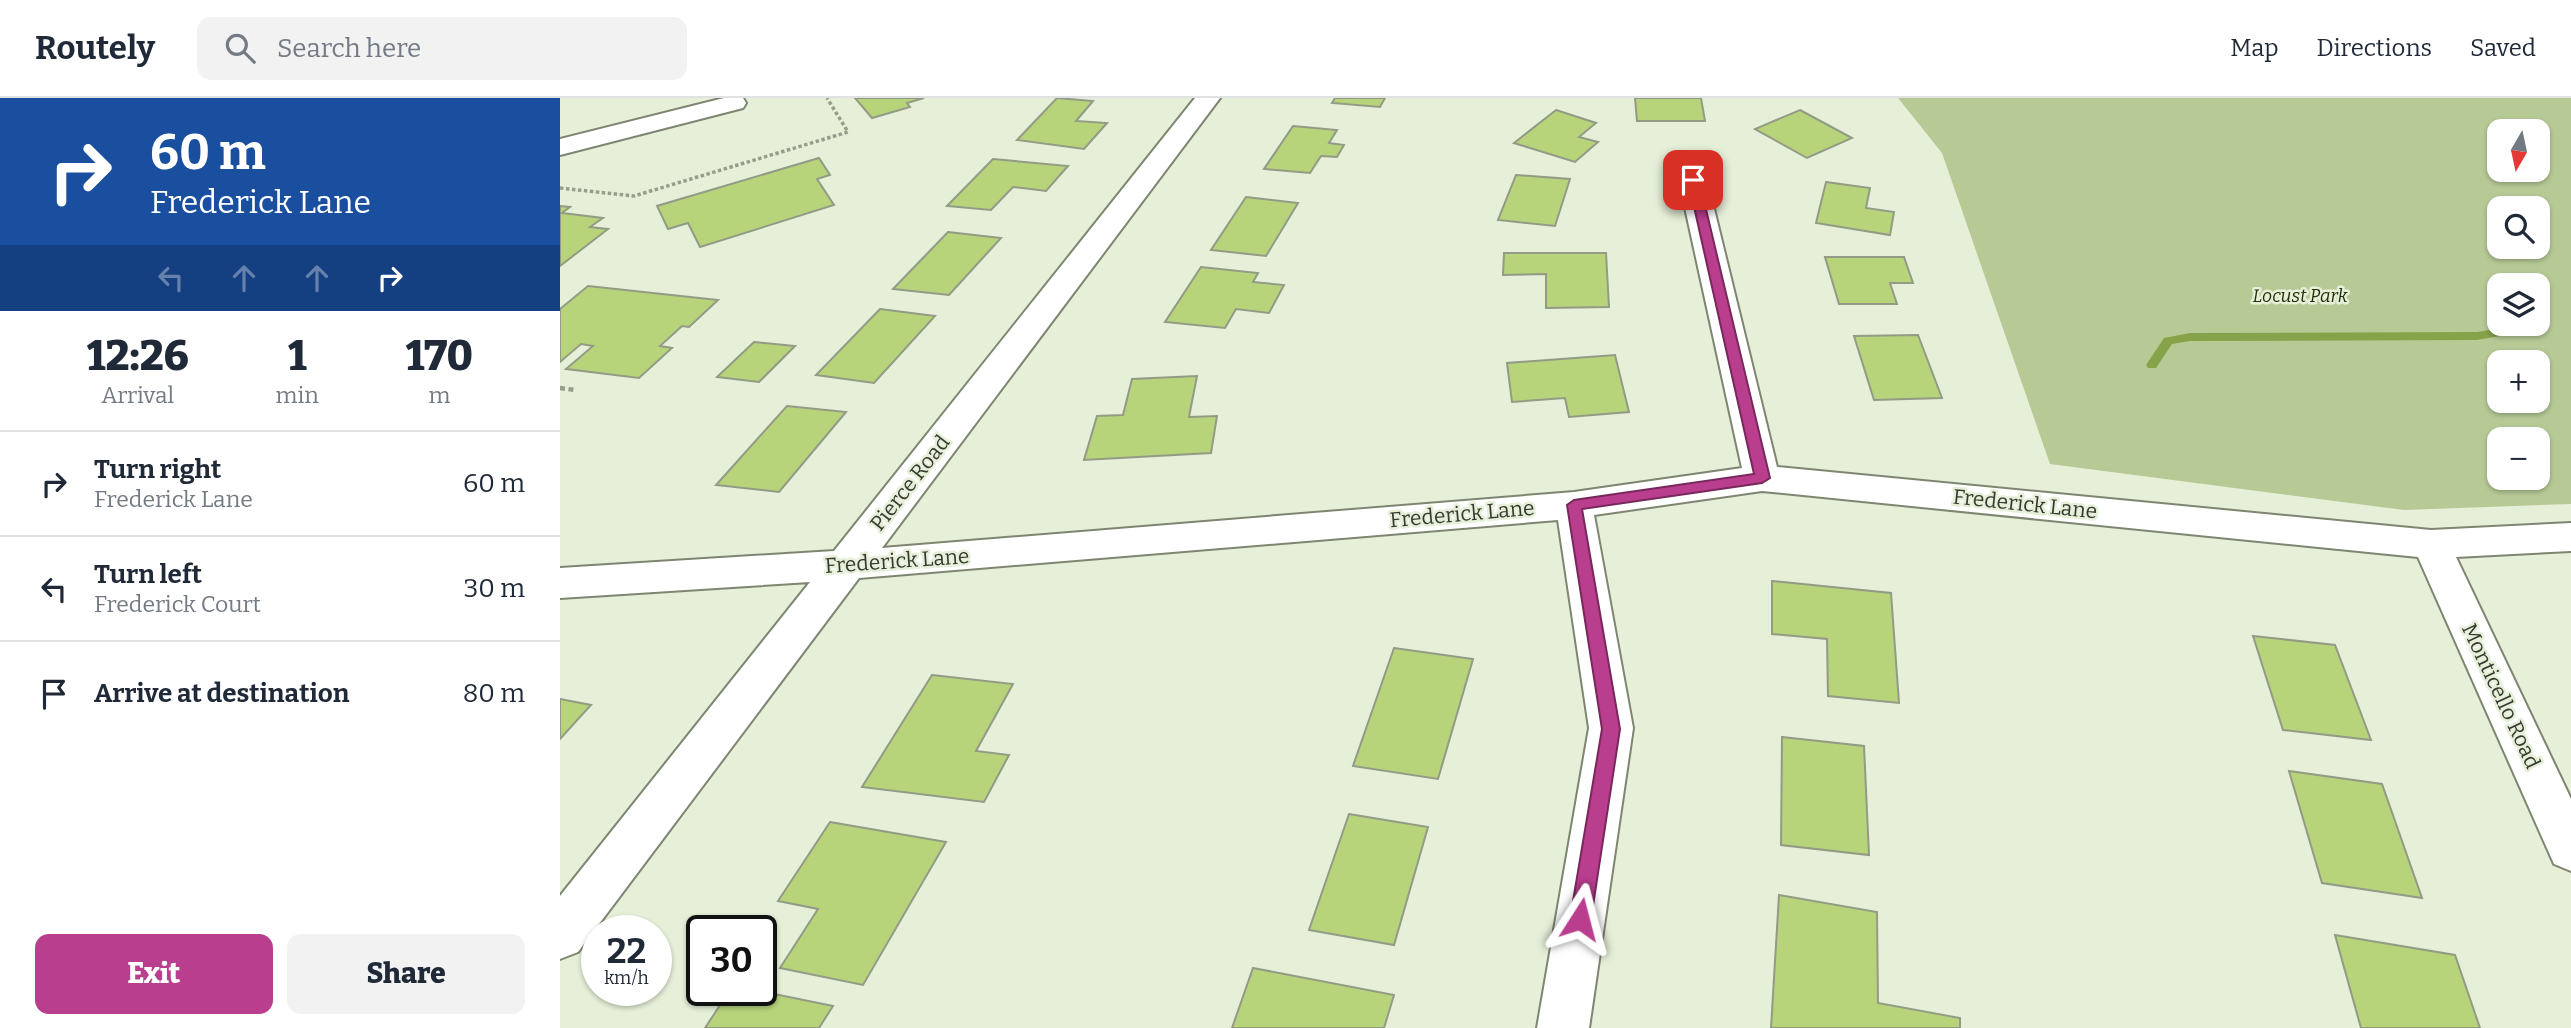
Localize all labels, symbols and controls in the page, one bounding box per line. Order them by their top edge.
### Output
search box [197,17,687,80]
text: Routely [35,28,155,68]
icon: search [221,29,259,67]
text: Search here [277,33,421,64]
text: Map [2230,34,2279,62]
text: Directions [2317,34,2432,62]
text: Saved [2470,34,2536,62]
north arrow [2487,119,2550,182]
map controls [2487,119,2550,490]
text: 60 m [150,123,266,182]
icon: right [35,126,126,217]
pin [1663,150,1723,210]
icon: arrive [1674,161,1712,199]
text: Frederick Lane [150,183,371,221]
button: search [2487,196,2550,259]
icon: left [152,259,190,297]
icon: ahead [225,259,263,297]
icon: ahead [298,259,336,297]
icon: right [371,259,409,297]
button: layers [2487,273,2550,336]
park label: Locust Park [2253,285,2348,307]
text: 12:26 [87,331,189,381]
text: 1 [288,331,307,381]
text: 170 [406,331,473,381]
button: + [2487,350,2550,413]
text: Arrival [101,381,174,409]
text: min [276,381,319,409]
text: m [428,381,450,409]
button: − [2487,427,2550,490]
street label: Pierce Road [865,430,955,536]
text: Turn right [94,454,221,485]
icon: right [35,465,73,503]
text: 60 m [463,468,525,499]
street label: Frederick Lane [1952,483,2098,525]
text: Frederick Lane [94,485,253,513]
street label: Frederick Lane [1389,495,1535,533]
street label: Frederick Lane [824,543,970,579]
text: Turn left [94,559,202,590]
icon: left [35,570,73,608]
text: 30 m [464,573,525,604]
text: Frederick Court [94,590,261,618]
street label: Monticello Road [2456,619,2546,773]
icon: arrive [35,675,73,713]
text: Arrive at destination [94,678,349,709]
text: 80 m [463,678,525,709]
position arrow [1543,882,1617,956]
speed limit sign: 30 [686,915,777,1006]
text: 22 [607,930,646,972]
button: Exit [35,934,273,1014]
button: Share [287,934,525,1014]
text: km/h [604,967,649,989]

